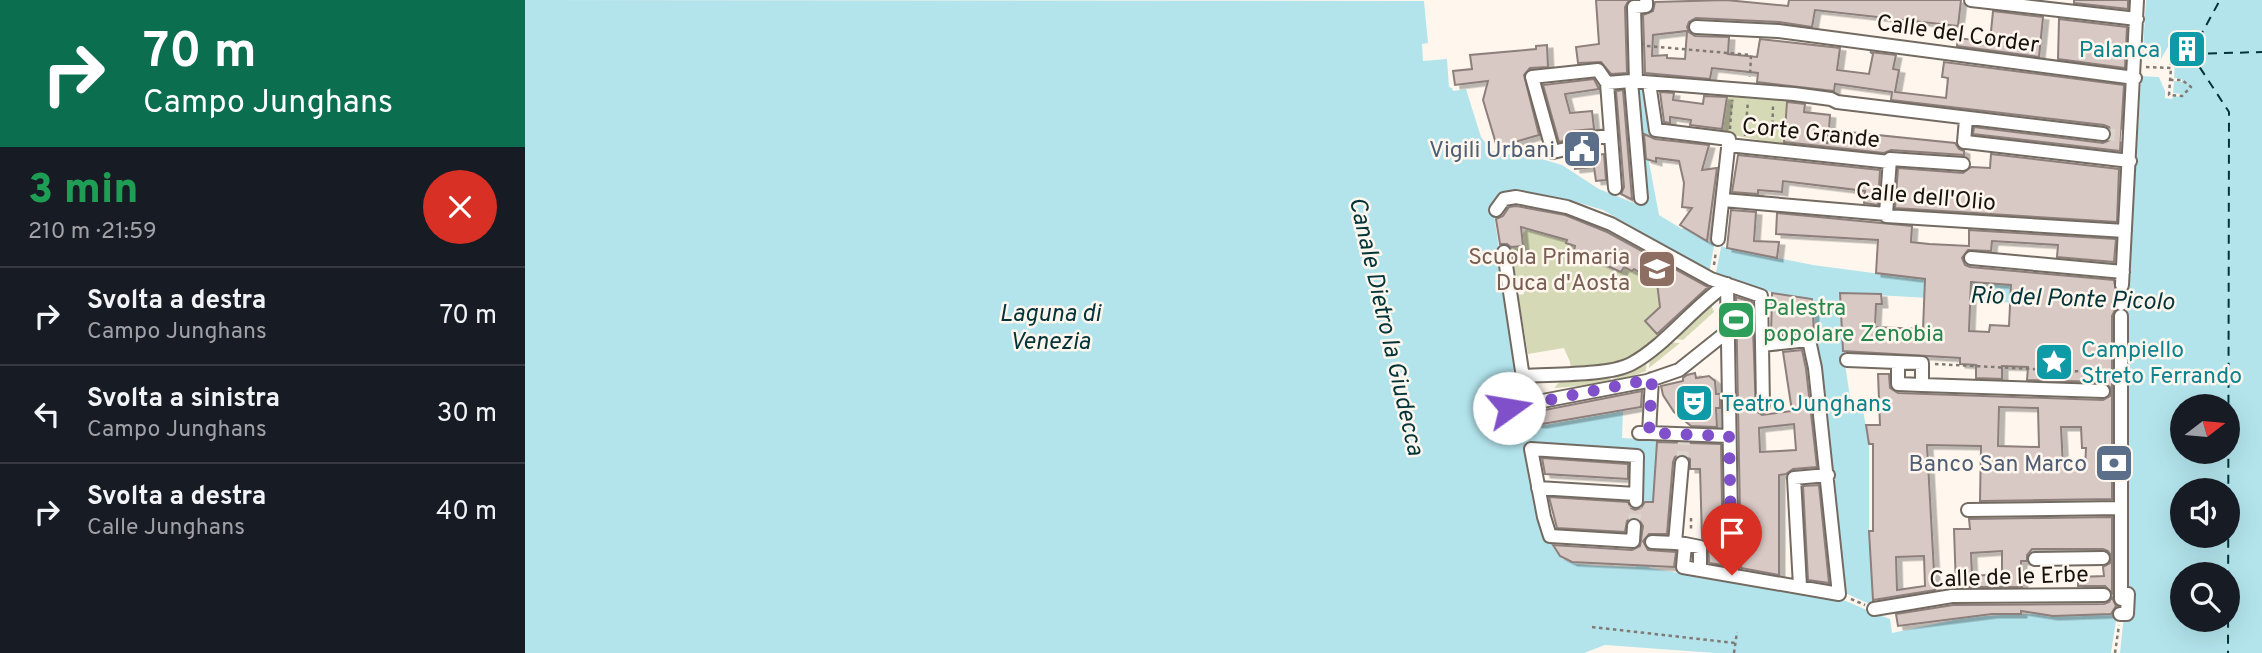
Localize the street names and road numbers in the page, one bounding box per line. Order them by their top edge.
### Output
street label: Calle del Corder [1874,10,2041,61]
street label: Corte Grande [1740,113,1881,156]
street label: Calle dell'Olio [1854,178,1997,219]
street label: Calle de le Erbe [1929,561,2089,596]

